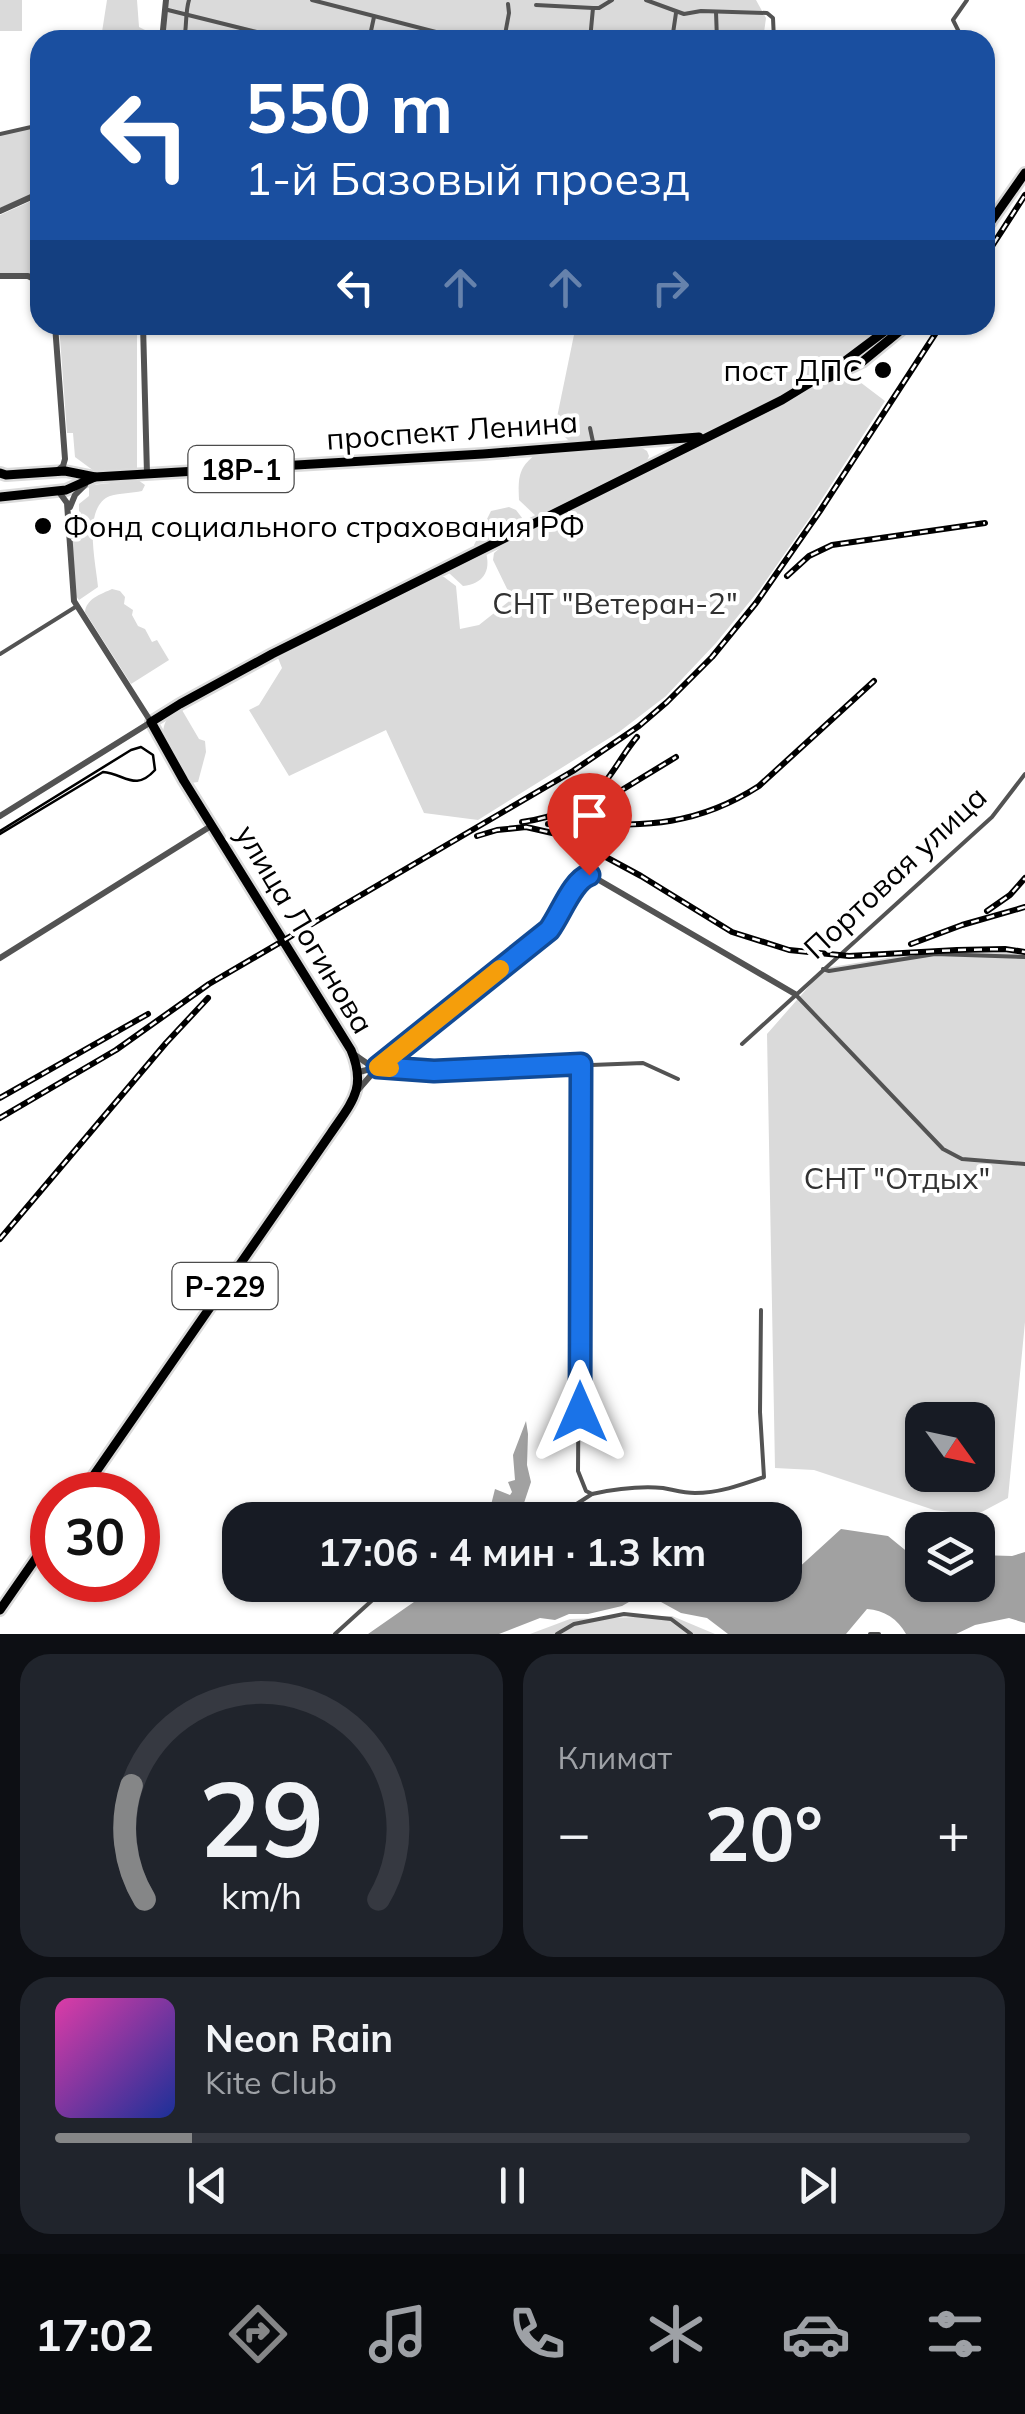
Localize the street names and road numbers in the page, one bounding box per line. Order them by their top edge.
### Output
street label: проспект Ленина [325,402,579,458]
road number: 18Р-1 [188,446,294,492]
street label: Портовая улица [796,777,994,967]
street label: улица Логинова [228,818,382,1040]
road number: Р-229 [172,1263,278,1309]

